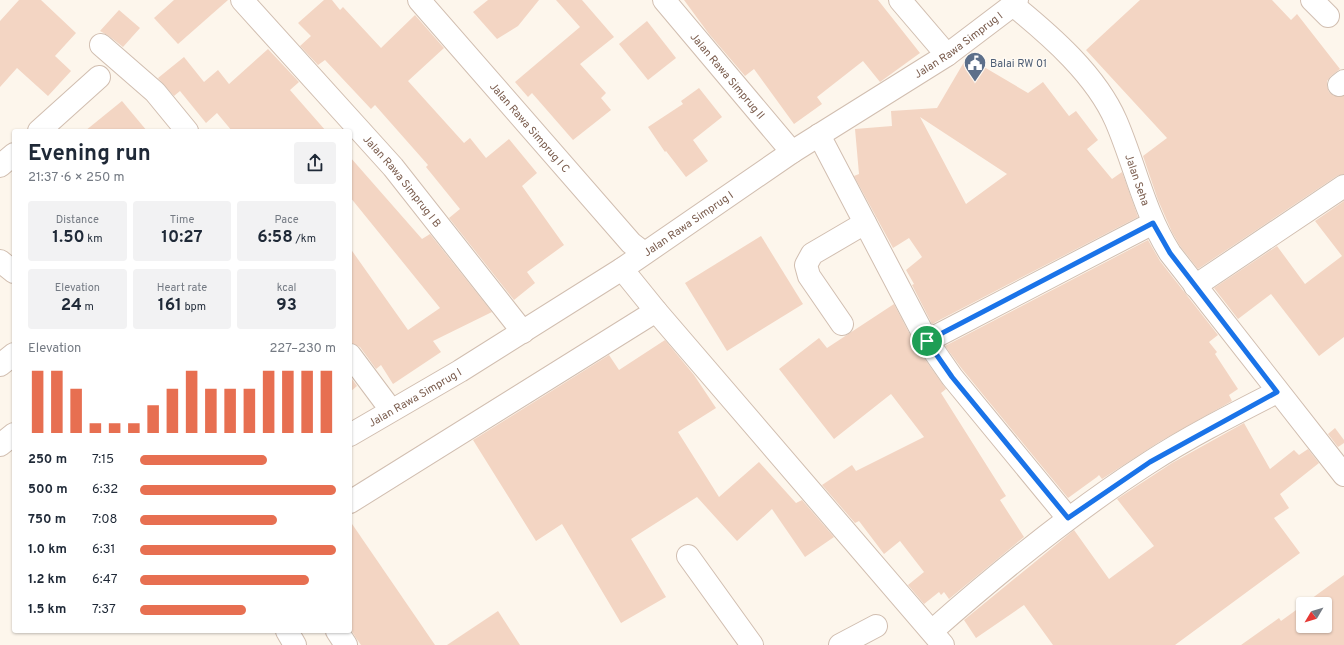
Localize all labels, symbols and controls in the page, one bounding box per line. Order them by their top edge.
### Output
street label: Jalan Rawa Simprug I [912,9,1006,82]
street label: Jalan Rawa Simprug II [687,30,767,123]
public building icon: Balai RW 01 [962,50,988,83]
place label: Balai RW 01 [990,57,1047,71]
street label: Jalan Rawa Simprug I C [486,80,573,176]
street label: Jalan Rawa Simprug I B [360,133,444,231]
text: Evening run [28,141,151,168]
button: share [294,142,336,184]
street label: Jalan Seha [1121,152,1152,208]
text: 21:37 · 6 × 250 m [28,170,124,186]
street label: Jalan Rawa Simprug I [641,189,736,260]
text: Distance [56,213,99,227]
text: Time [170,213,194,227]
text: Pace [275,213,299,227]
text: 1.50 [52,227,85,249]
text: 10:27 [161,227,203,249]
text: 6:58 [257,227,293,249]
text: km [85,232,103,246]
text: /km [293,232,316,246]
text: Elevation [55,281,100,295]
text: Heart rate [157,281,207,295]
text: kcal [277,281,296,295]
text: 24 [61,295,82,317]
text: 161 [158,295,182,317]
text: 93 [276,295,297,317]
text: m [82,300,94,314]
text: bpm [182,300,206,314]
pin [910,324,944,358]
icon: arrive [916,330,938,352]
text: Elevation [28,341,81,357]
text: 227–230 m [269,341,336,357]
street label: Jalan Rawa Simprug I [366,366,465,431]
text: 250 m [28,452,67,468]
text: 7:15 [92,452,114,468]
text: 500 m [28,482,68,498]
text: 6:32 [92,482,118,498]
text: 750 m [28,512,66,528]
text: 7:08 [92,512,117,528]
text: 1.0 km [28,542,67,558]
text: 6:31 [92,542,115,558]
text: 1.2 km [28,572,66,588]
text: 6:47 [92,572,117,588]
north arrow [1296,597,1332,633]
map controls [1296,597,1332,633]
text: 1.5 km [28,602,66,618]
text: 7:37 [92,602,116,618]

